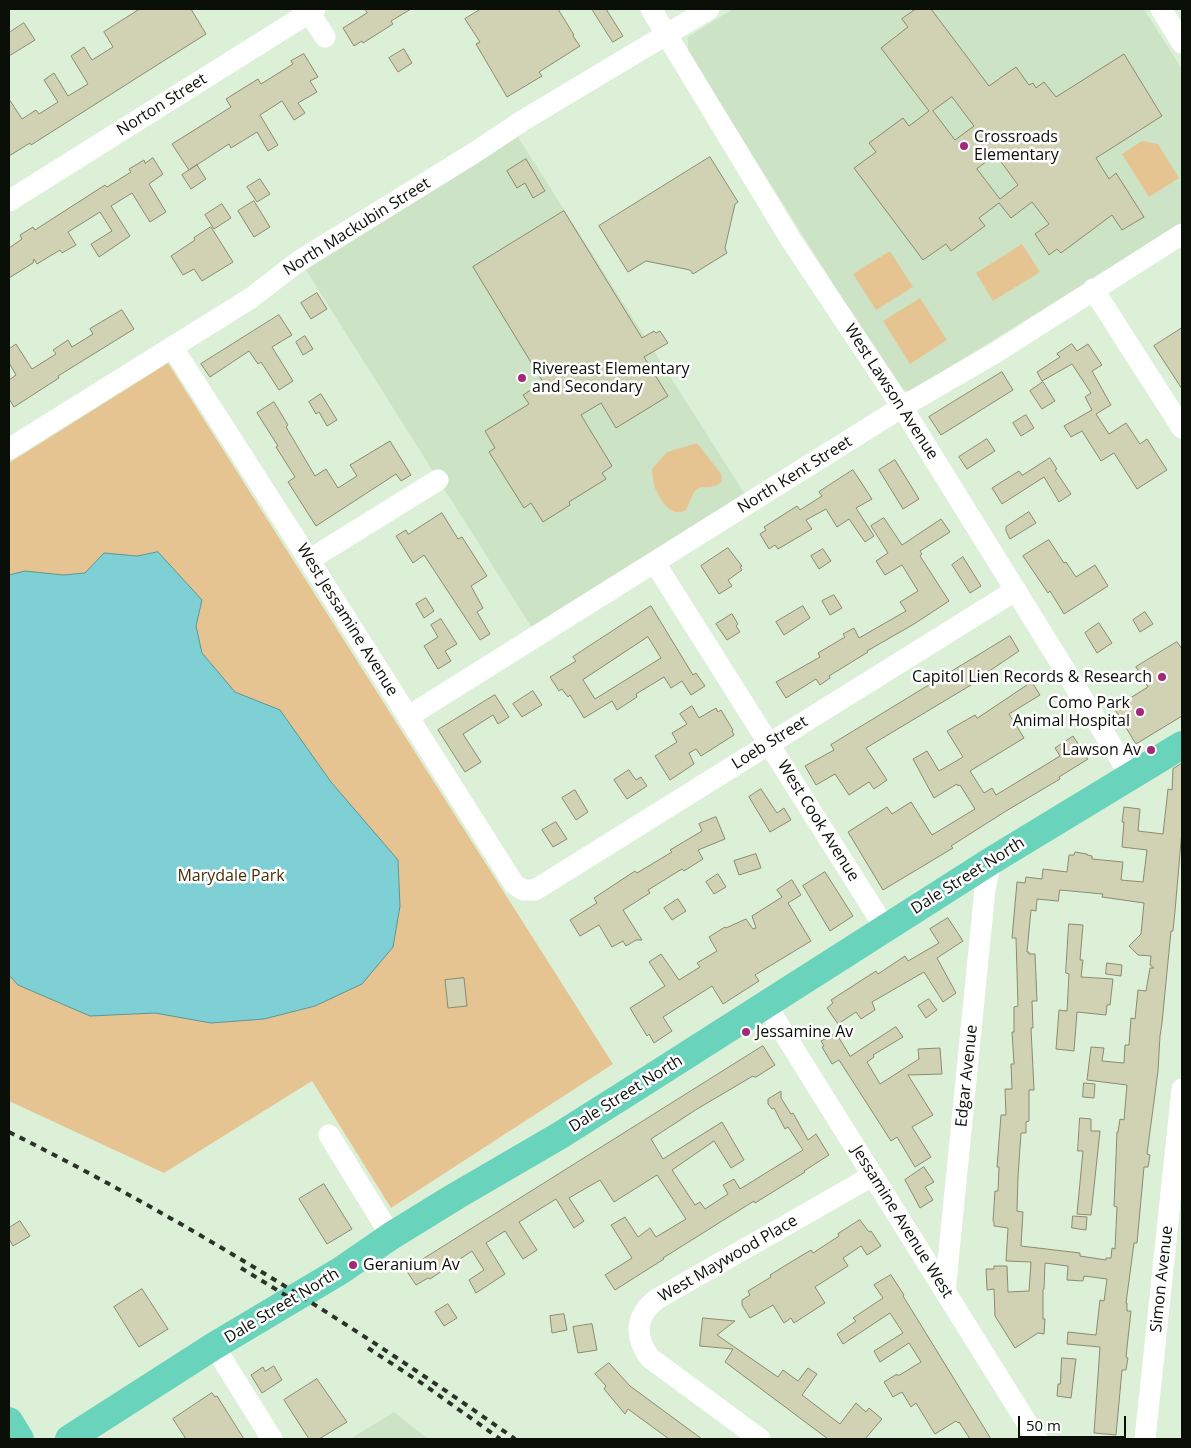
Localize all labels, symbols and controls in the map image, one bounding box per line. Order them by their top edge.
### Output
street label: Norton Street [114,70,210,140]
place label: Crossroads Elementary [974,127,1059,165]
marker: Crossroads Elementary [958,140,970,152]
street label: North Mackubin Street [280,174,434,280]
street label: West Lawson Avenue [840,321,942,463]
place label: Rivereast Elementary and Secondary [532,359,689,397]
marker: Rivereast Elementary and Secondary [516,372,528,384]
street label: North Kent Street [734,432,856,518]
street label: West Jessamine Avenue [292,540,402,700]
place label: Capitol Lien Records & Research [912,667,1152,687]
marker: Capitol Lien Records & Research [1156,671,1168,683]
place label: Como Park Animal Hospital [1013,693,1130,731]
marker: Como Park Animal Hospital [1134,706,1146,718]
street label: Loeb Street [729,712,811,774]
place label: Lawson Av [1062,740,1141,760]
marker: Lawson Av [1145,744,1157,756]
street label: West Cook Avenue [773,757,863,885]
street label: Dale Street North [908,833,1028,919]
park label: Marydale Park [177,866,285,886]
place label: Jessamine Av [756,1022,853,1042]
street label: Edgar Avenue [952,1024,982,1128]
marker: Jessamine Av [740,1026,752,1038]
street label: Dale Street North [566,1051,686,1137]
street label: Jessamine Avenue West [847,1142,957,1302]
street label: West Maywood Place [655,1211,801,1307]
street label: Simon Avenue [1147,1225,1177,1333]
place label: Geranium Av [363,1255,460,1275]
marker: Geranium Av [347,1259,359,1271]
street label: Dale Street North [221,1264,343,1348]
scale bar [1021,1406,1128,1438]
text: 50 m [1026,1415,1061,1435]

